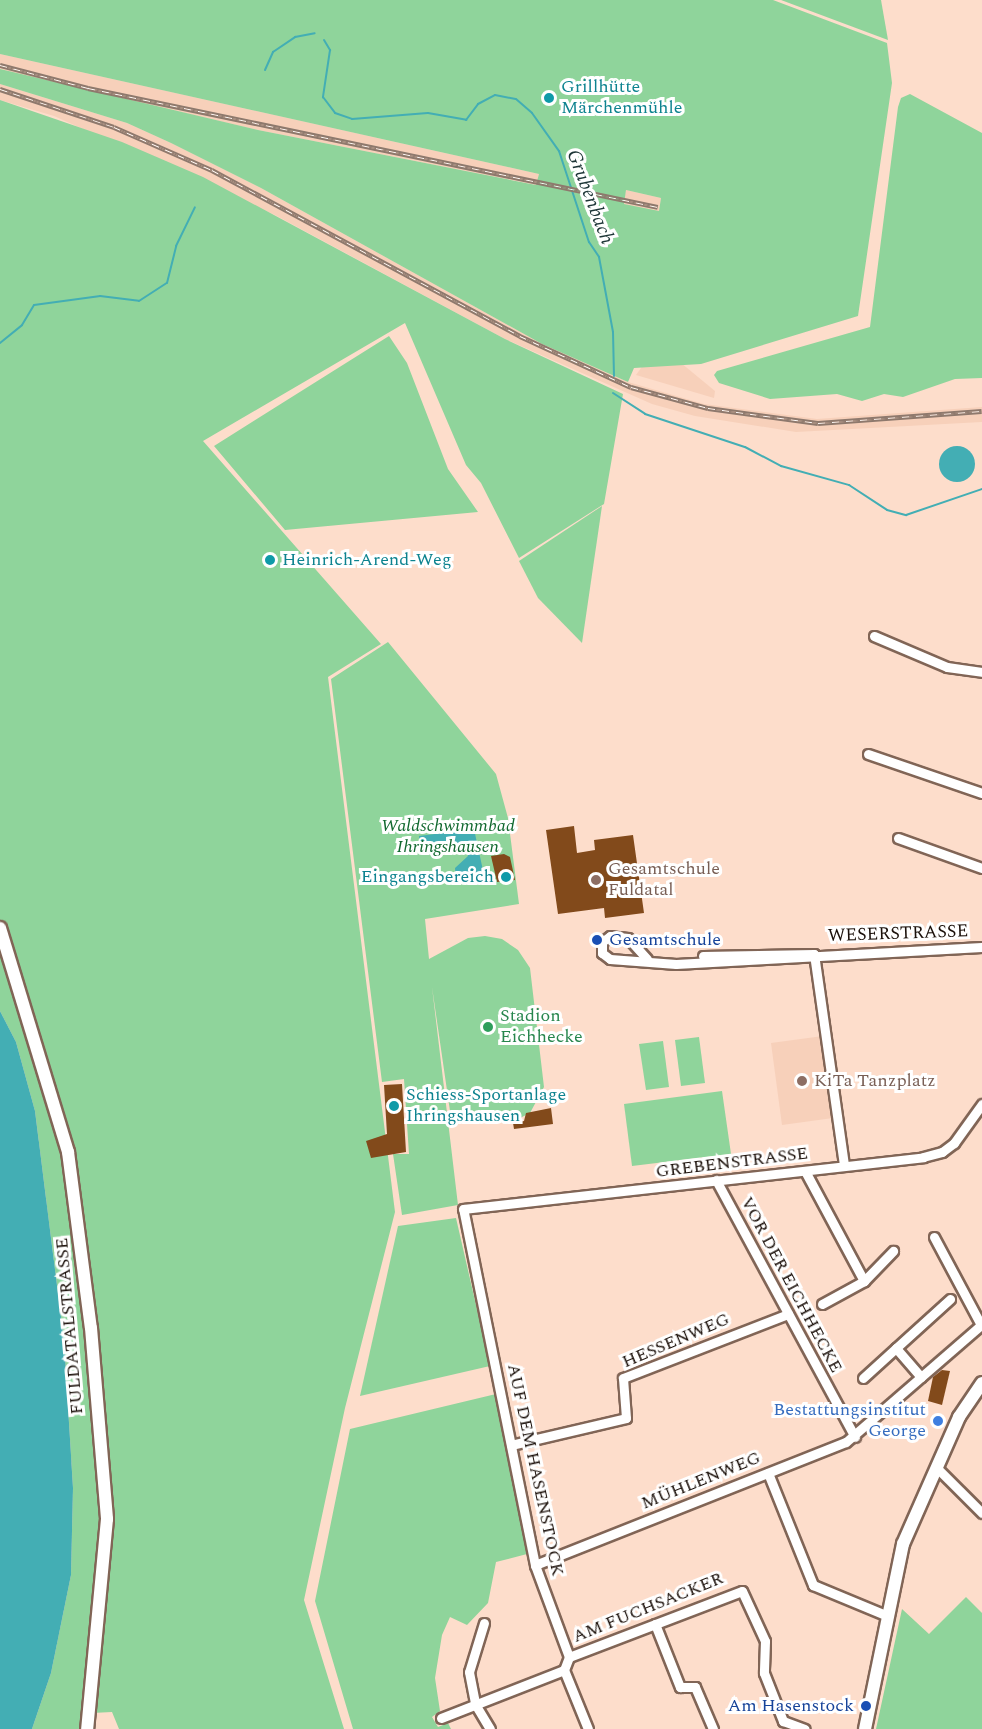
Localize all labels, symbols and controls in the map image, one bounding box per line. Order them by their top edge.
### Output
place label: Grillhütte Märchenmühle [561,77,683,119]
marker: Grillhütte Märchenmühle [542,91,556,105]
water label: Grubenbach [561,146,619,248]
place label: Heinrich-Arend-Weg [282,549,452,571]
marker: Heinrich-Arend-Weg [263,553,277,567]
park label: Waldschwimmbad Ihringshausen [381,816,515,858]
place label: Gesamtschule Fuldatal [608,859,720,902]
place label: Eingangsbereich [361,866,494,888]
marker: Eingangsbereich [499,870,513,884]
marker: Gesamtschule Fuldatal [589,873,603,887]
street label: WESERSTRASSE [827,921,969,947]
place label: Gesamtschule [609,929,721,951]
marker: Gesamtschule [590,933,604,947]
place label: Stadion Eichhecke [500,1006,583,1048]
marker: Stadion Eichhecke [481,1020,495,1034]
place label: KiTa Tanzplatz [814,1070,936,1092]
marker: KiTa Tanzplatz [795,1074,809,1088]
place label: Schiess-Sportanlage Ihringshausen [406,1085,566,1128]
marker: Schiess-Sportanlage Ihringshausen [387,1099,401,1113]
street label: GREBENSTRASSE [655,1143,809,1183]
street label: VOR DER EICHHECKE [735,1193,847,1377]
street label: FULDATALSTRASSE [52,1237,88,1415]
street label: HESSENWEG [619,1309,733,1373]
street label: AUF DEM HASENSTOCK [502,1362,568,1578]
place label: Bestattungsinstitut George [773,1400,926,1442]
marker: Bestattungsinstitut George [931,1414,945,1428]
street label: MÜHLENWEG [638,1447,764,1515]
street label: AM FUCHSACKER [570,1568,726,1648]
place label: Am Hasenstock [728,1695,854,1717]
marker: Am Hasenstock [859,1699,873,1713]

